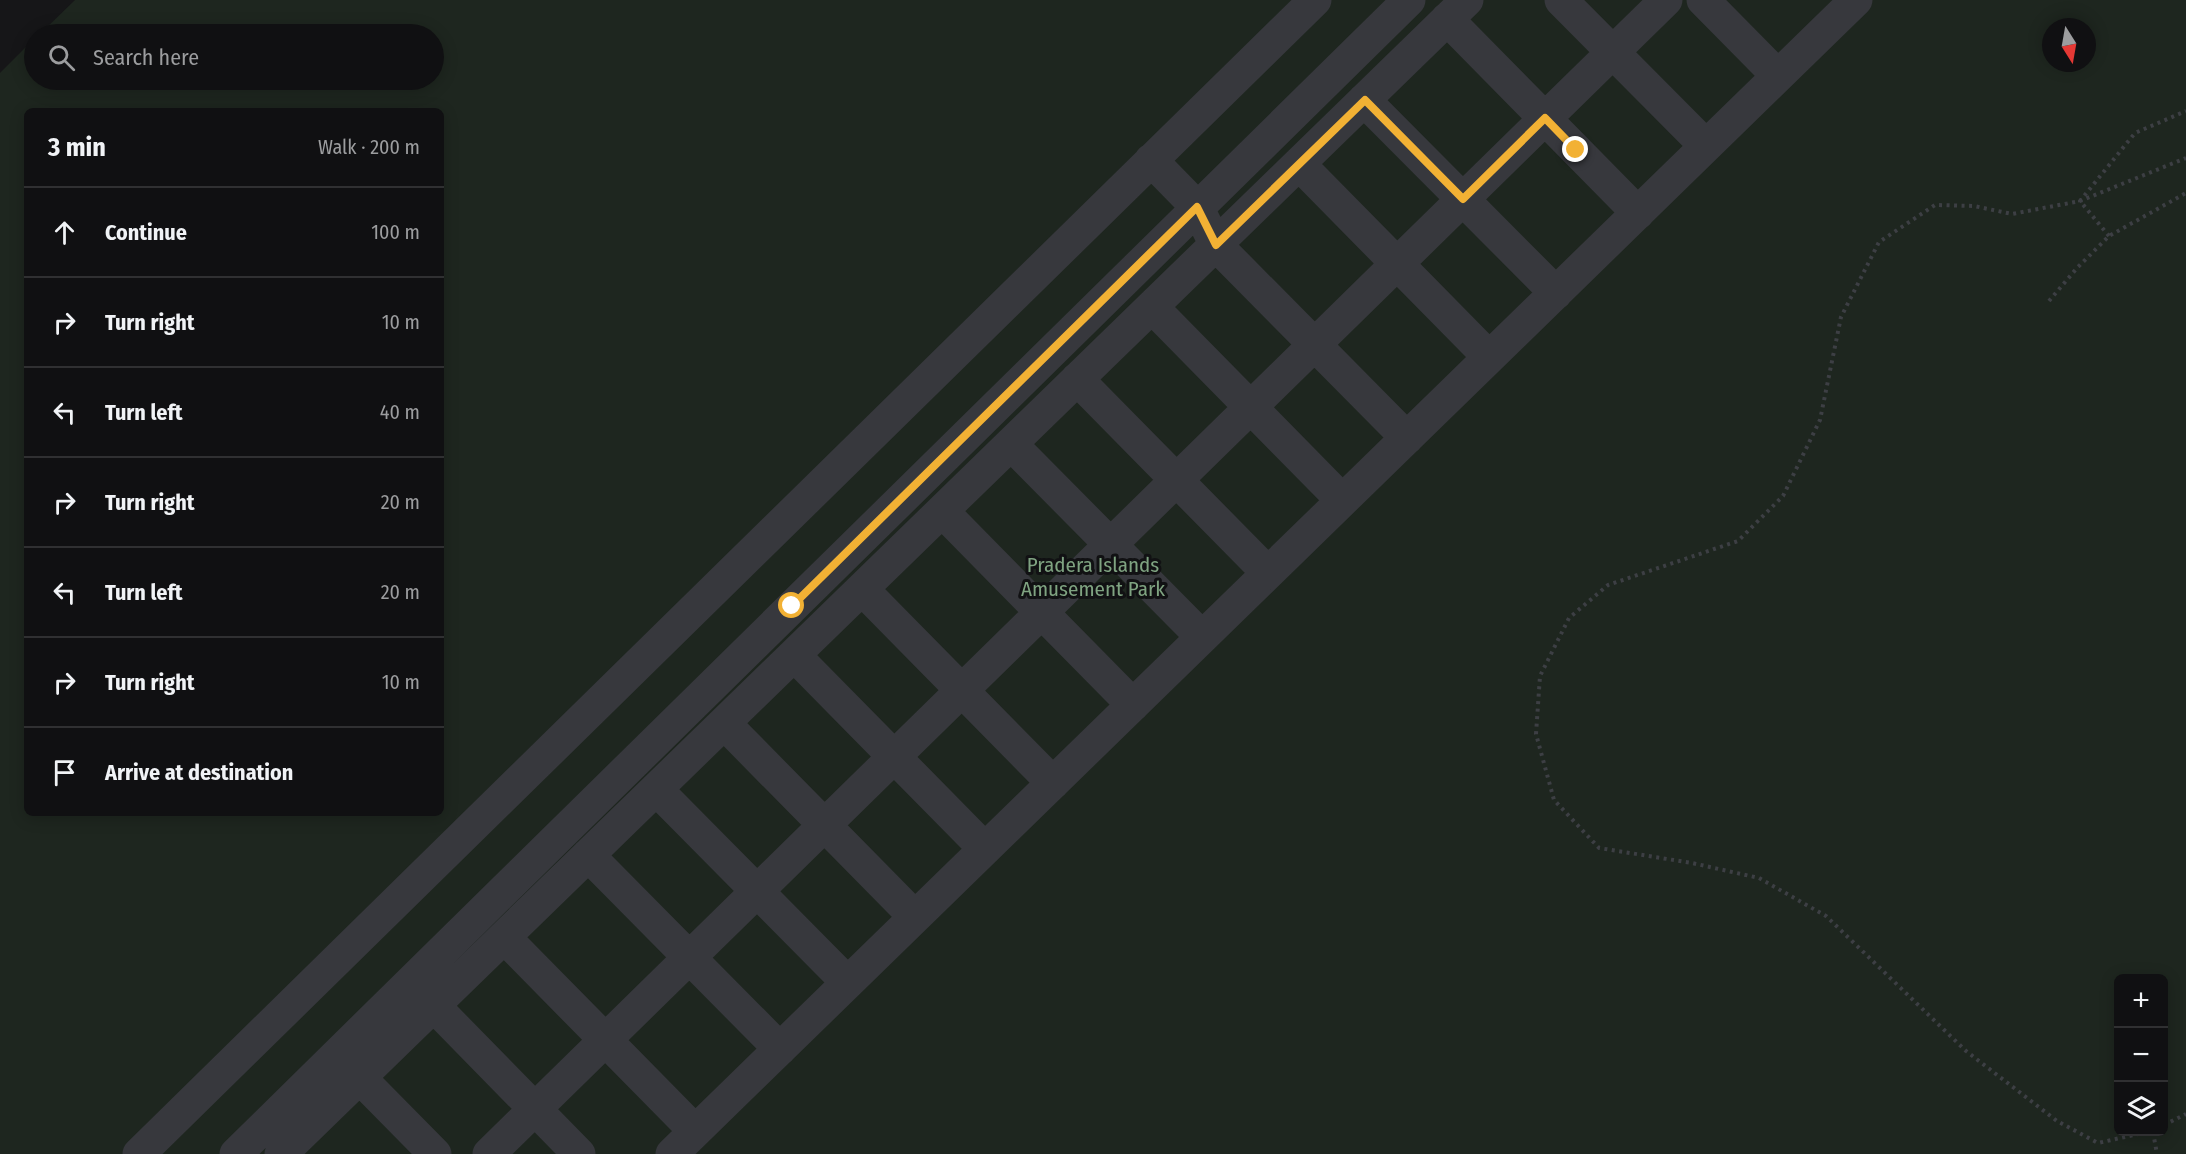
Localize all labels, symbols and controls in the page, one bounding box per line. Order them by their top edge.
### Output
north arrow [2042,18,2096,72]
search box [24,24,444,90]
icon: search [45,41,78,74]
text: Search here [93,44,199,71]
text: 3 min [48,132,106,163]
text: Walk · 200 m [318,135,420,159]
route end [1562,136,1588,162]
icon: ahead [48,216,81,249]
text: Continue [105,219,187,246]
text: 100 m [371,220,420,244]
icon: right [48,306,81,339]
text: Turn right [105,309,194,336]
text: 10 m [382,310,420,334]
icon: left [48,396,81,429]
text: Turn left [105,399,183,426]
text: 40 m [380,400,420,424]
icon: right [48,486,81,519]
text: Turn right [105,489,194,516]
text: 20 m [381,490,420,514]
park label: Pradera Islands Amusement Park [1021,552,1165,602]
icon: left [48,576,81,609]
text: Turn left [105,579,183,606]
text: 20 m [381,580,420,604]
route start [778,592,804,618]
icon: right [48,666,81,699]
text: Turn right [105,669,194,696]
text: 10 m [382,670,420,694]
icon: arrive [48,756,81,789]
text: Arrive at destination [105,759,293,786]
map controls [2114,974,2168,1136]
button: + [2114,974,2168,1028]
button: − [2114,1028,2168,1082]
button: layers [2114,1082,2168,1136]

